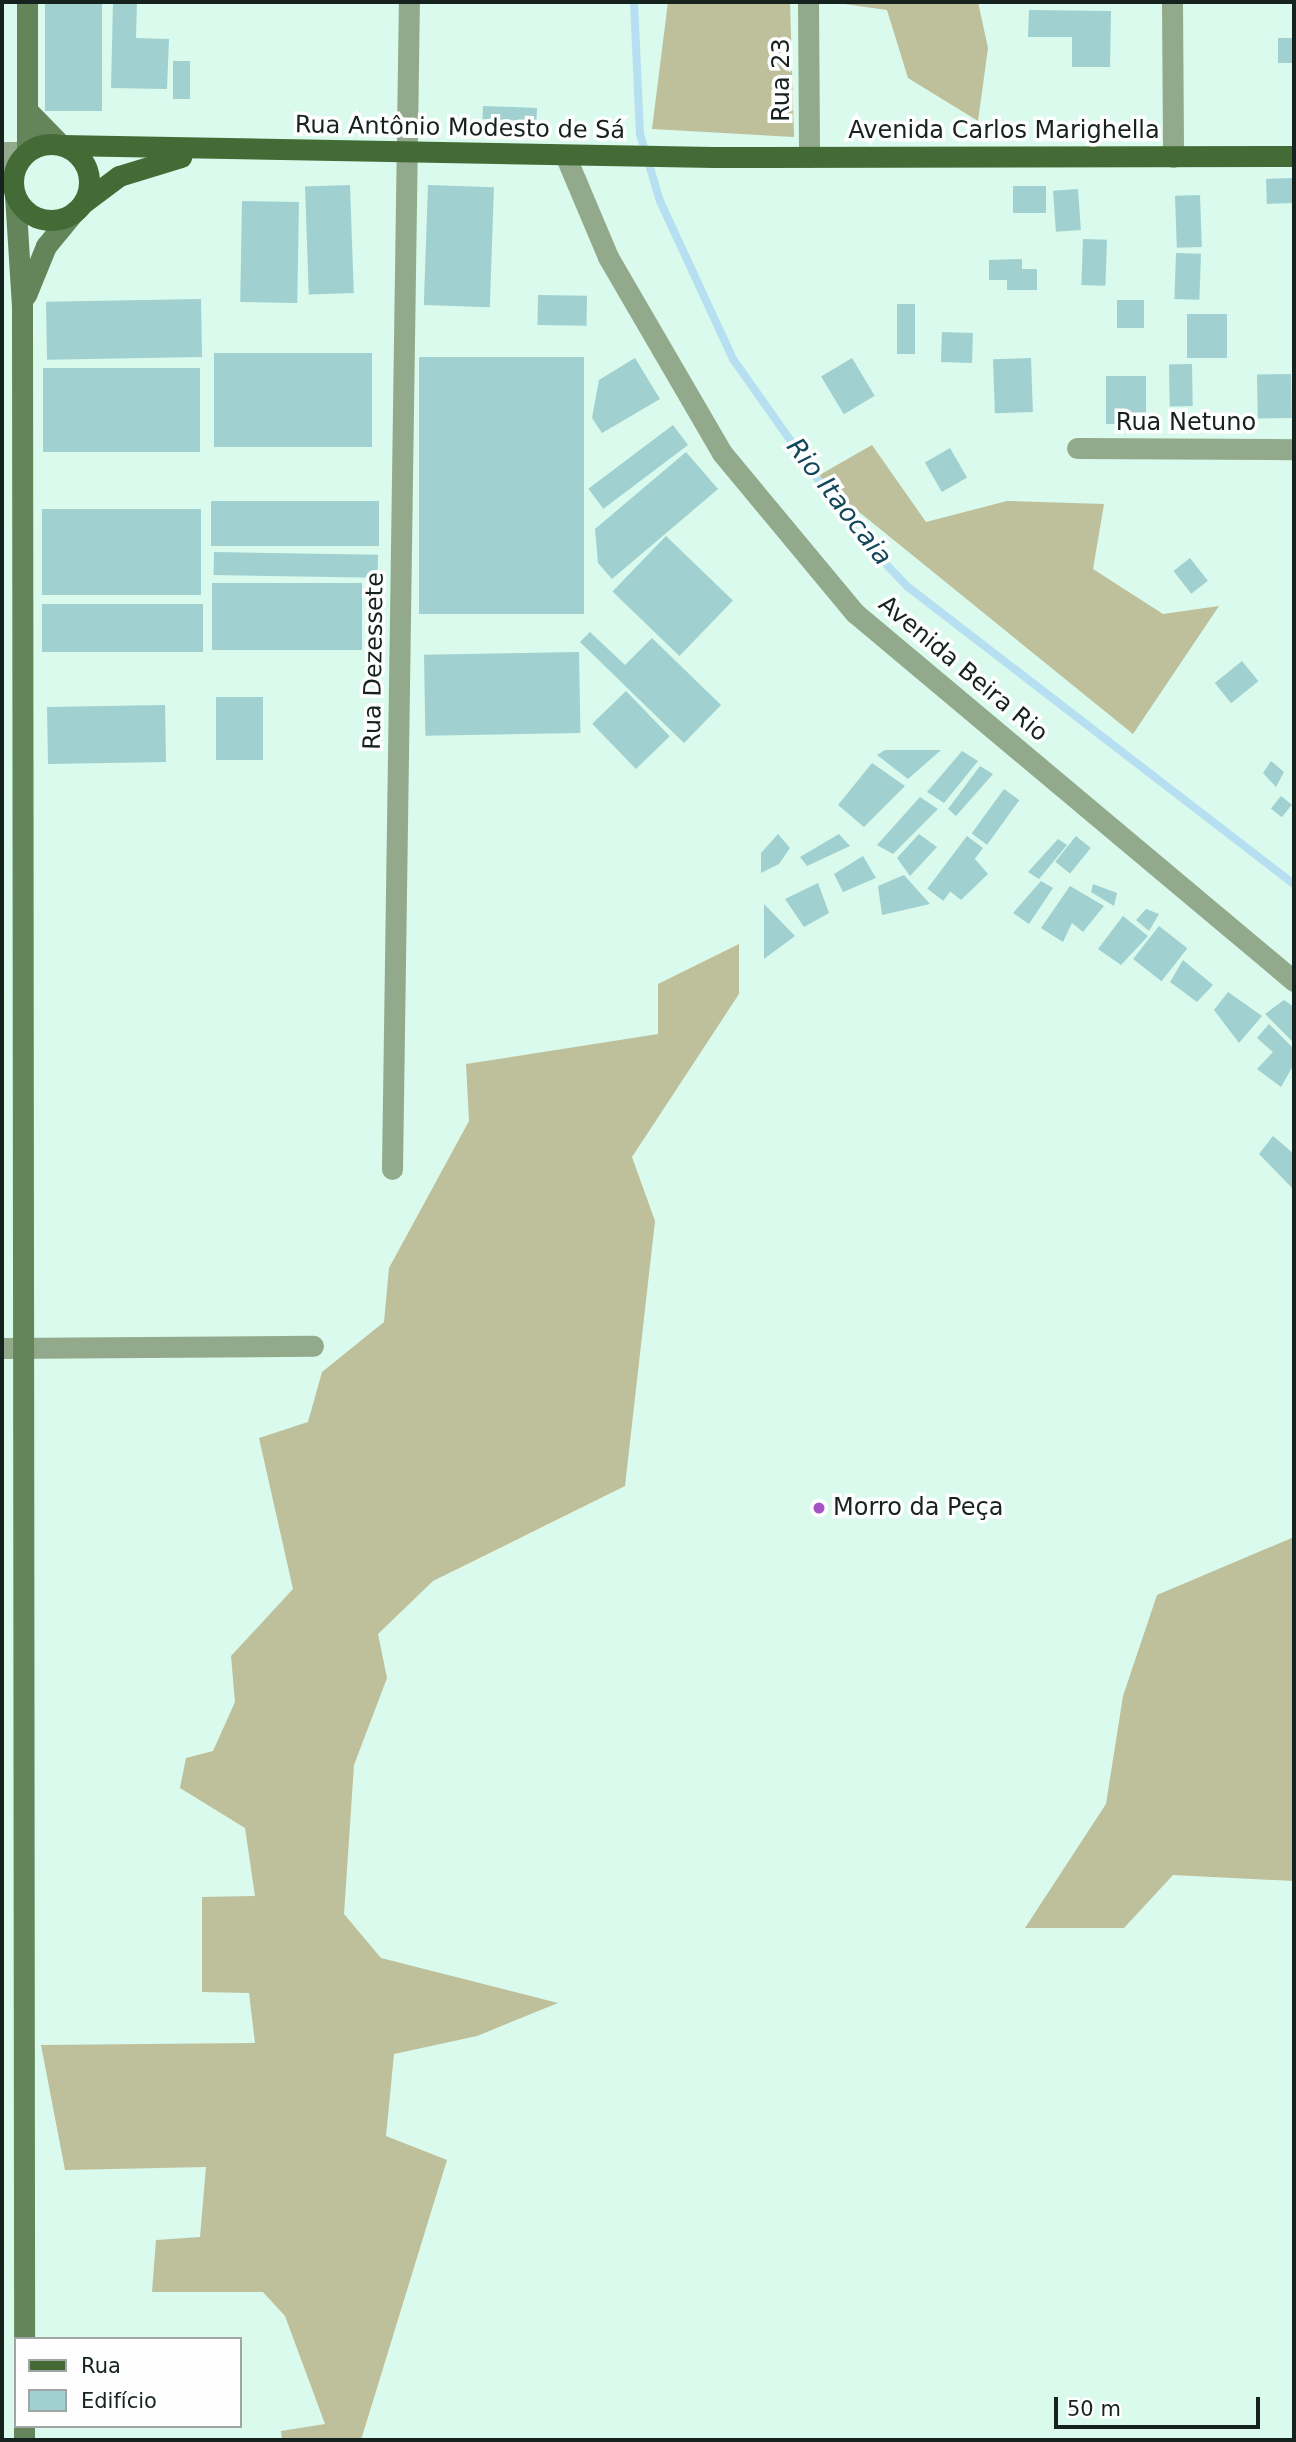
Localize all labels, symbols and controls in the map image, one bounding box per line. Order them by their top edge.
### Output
street label: Rua 23 [768,38,796,122]
street label: Rua Antônio Modesto de Sá [295,111,625,145]
street label: Avenida Carlos Marighella [848,117,1160,145]
street label: Rua Netuno [1116,409,1256,437]
water label: Rio Itaocaia [780,432,898,572]
street label: Rua Dezessete [358,572,390,750]
street label: Avenida Beira Rio [873,590,1053,748]
place label: Morro da Peça [833,1494,1003,1522]
marker: Morro da Peça [811,1500,827,1516]
legend [14,2337,242,2428]
text: Rua [81,2354,121,2378]
scale bar [1058,2382,1264,2426]
text: Edifício [81,2389,157,2413]
text: 50 m [1067,2397,1121,2421]

